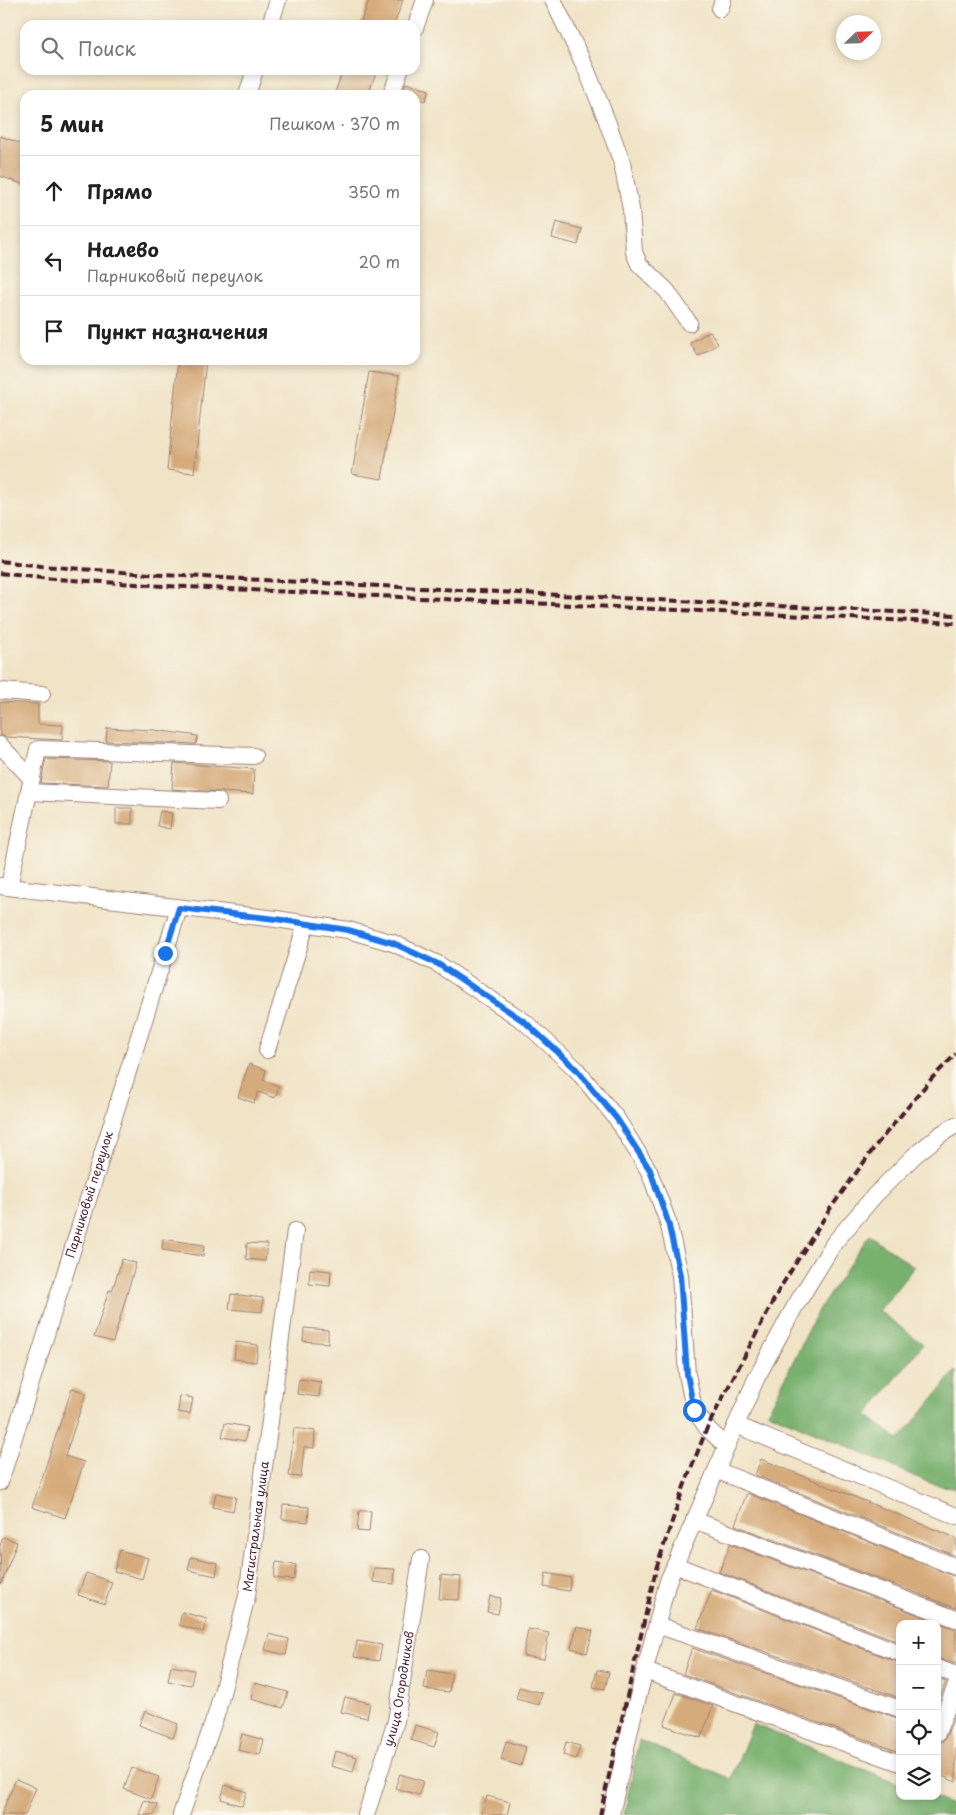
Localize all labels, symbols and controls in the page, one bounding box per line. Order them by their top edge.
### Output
north arrow [836,15,881,60]
search box [20,20,420,75]
icon: search [38,34,66,62]
text: Поиск [78,34,136,62]
text: 5 мин [40,107,104,139]
text: Пешком · 370 m [269,111,400,135]
icon: ahead [40,177,68,205]
text: Прямо [87,177,152,205]
text: 350 m [348,179,400,203]
text: Налево [87,235,159,263]
icon: left [40,247,68,275]
text: 20 m [359,249,400,273]
text: Парниковый переулок [87,263,263,287]
icon: arrive [40,317,68,345]
text: Пункт назначения [87,317,268,345]
route end [154,942,177,965]
street label: Парниковый переулок [60,1128,117,1260]
route start [683,1399,706,1422]
street label: Магистральная улица [238,1460,273,1593]
map controls [896,1620,941,1800]
button: + [896,1620,941,1665]
street label: улица Огородников [379,1630,418,1748]
button: − [896,1665,941,1710]
button: locate [896,1710,941,1755]
button: layers [896,1755,941,1800]

